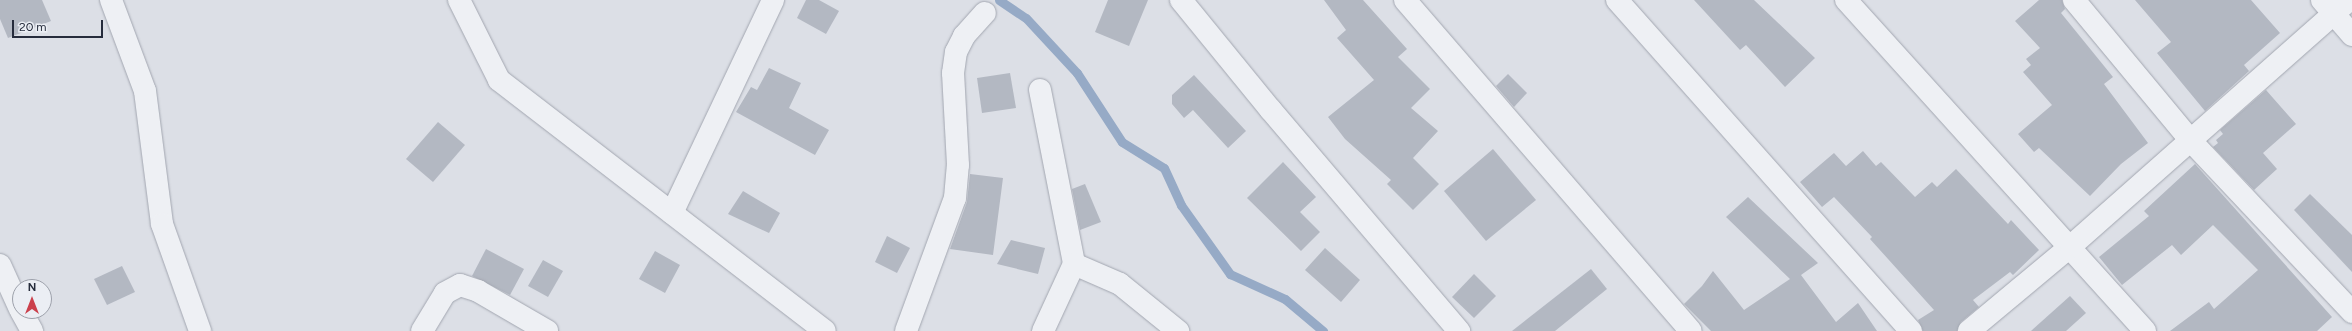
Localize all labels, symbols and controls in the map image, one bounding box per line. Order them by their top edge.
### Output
scale bar [14,12,105,38]
text: 20 m [19,20,47,34]
north arrow [12,279,52,319]
text: N [28,281,36,294]

